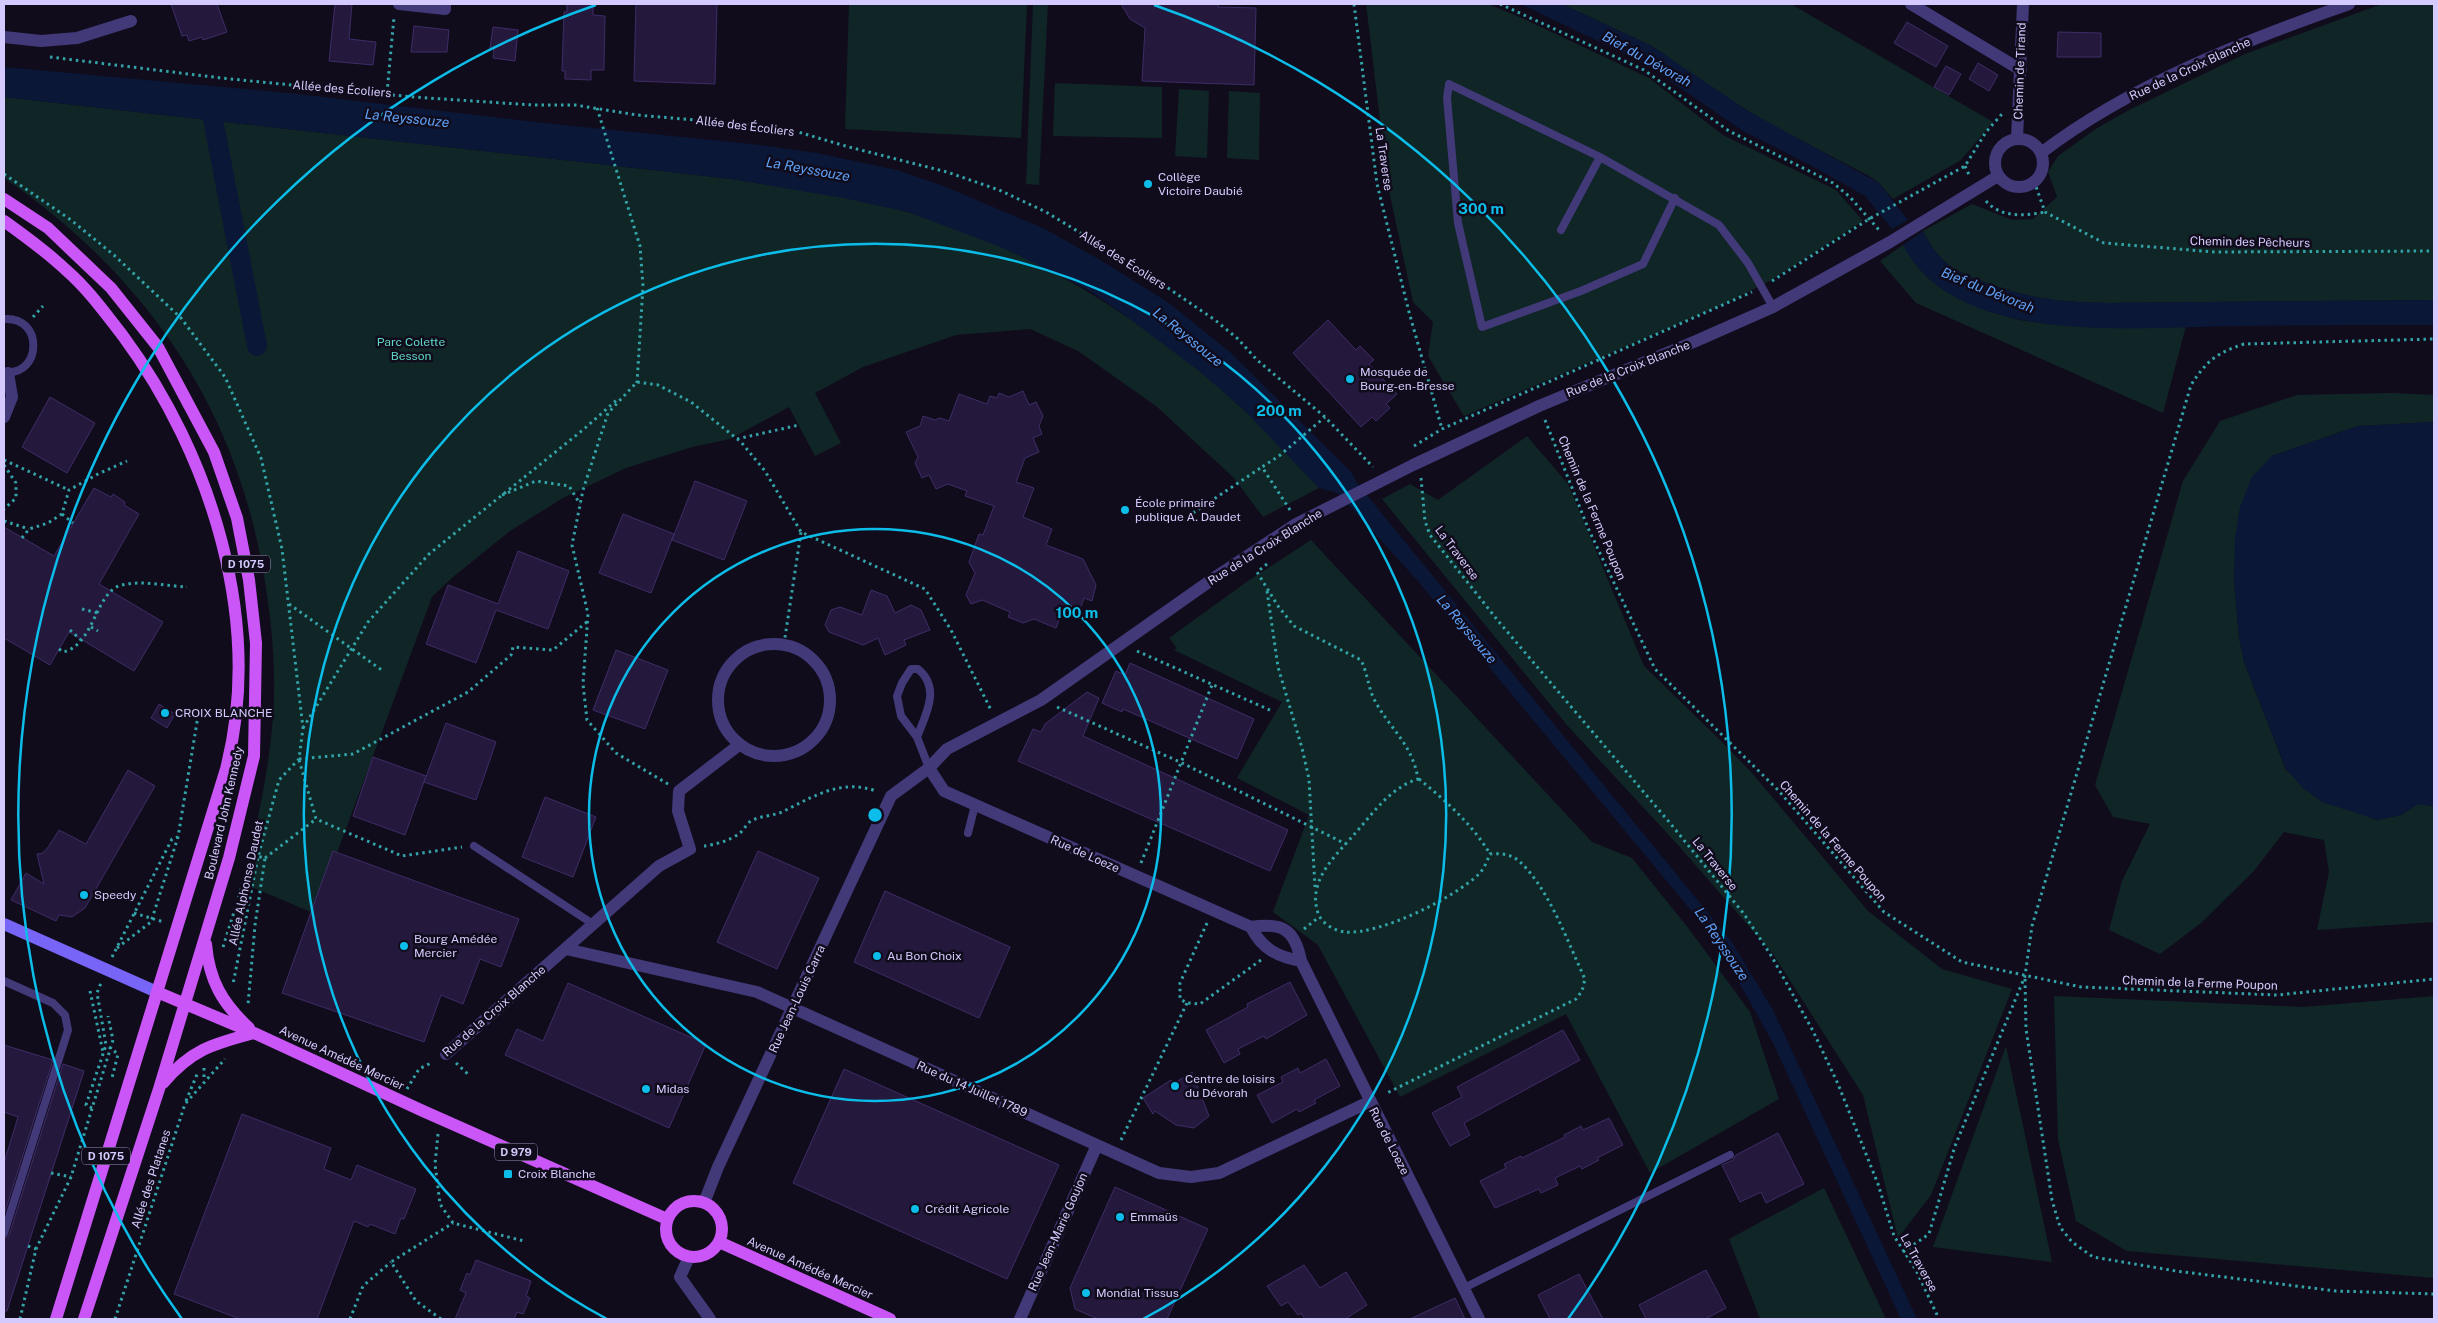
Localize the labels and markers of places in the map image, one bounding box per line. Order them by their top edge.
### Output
place label: Collège Victoire Daubié [1158,170,1243,198]
marker: Collège Victoire Daubié [1142,178,1154,190]
place label: Mosquée de Bourg-en-Bresse [1360,365,1455,393]
marker: Mosquée de Bourg-en-Bresse [1344,373,1356,385]
place label: École primaire publique A. Daudet [1135,496,1241,524]
marker: École primaire publique A. Daudet [1119,504,1131,516]
place label: CROIX BLANCHE [175,706,272,720]
marker: CROIX BLANCHE [159,707,171,719]
centre of rings [866,806,884,824]
place label: Speedy [94,888,137,902]
marker: Speedy [78,889,90,901]
place label: Bourg Amédée Mercier [414,932,497,960]
marker: Bourg Amédée Mercier [398,940,410,952]
place label: Au Bon Choix [887,949,962,963]
marker: Au Bon Choix [871,950,883,962]
place label: Centre de loisirs du Dévorah [1185,1072,1275,1100]
marker: Centre de loisirs du Dévorah [1169,1080,1181,1092]
place label: Midas [656,1082,689,1096]
marker: Midas [640,1083,652,1095]
place label: Croix Blanche [518,1167,596,1181]
marker: Croix Blanche [502,1168,514,1180]
place label: Crédit Agricole [925,1202,1010,1216]
marker: Crédit Agricole [909,1203,921,1215]
place label: Emmaüs [1130,1210,1178,1224]
marker: Emmaüs [1114,1211,1126,1223]
place label: Mondial Tissus [1096,1286,1179,1300]
marker: Mondial Tissus [1080,1287,1092,1299]

